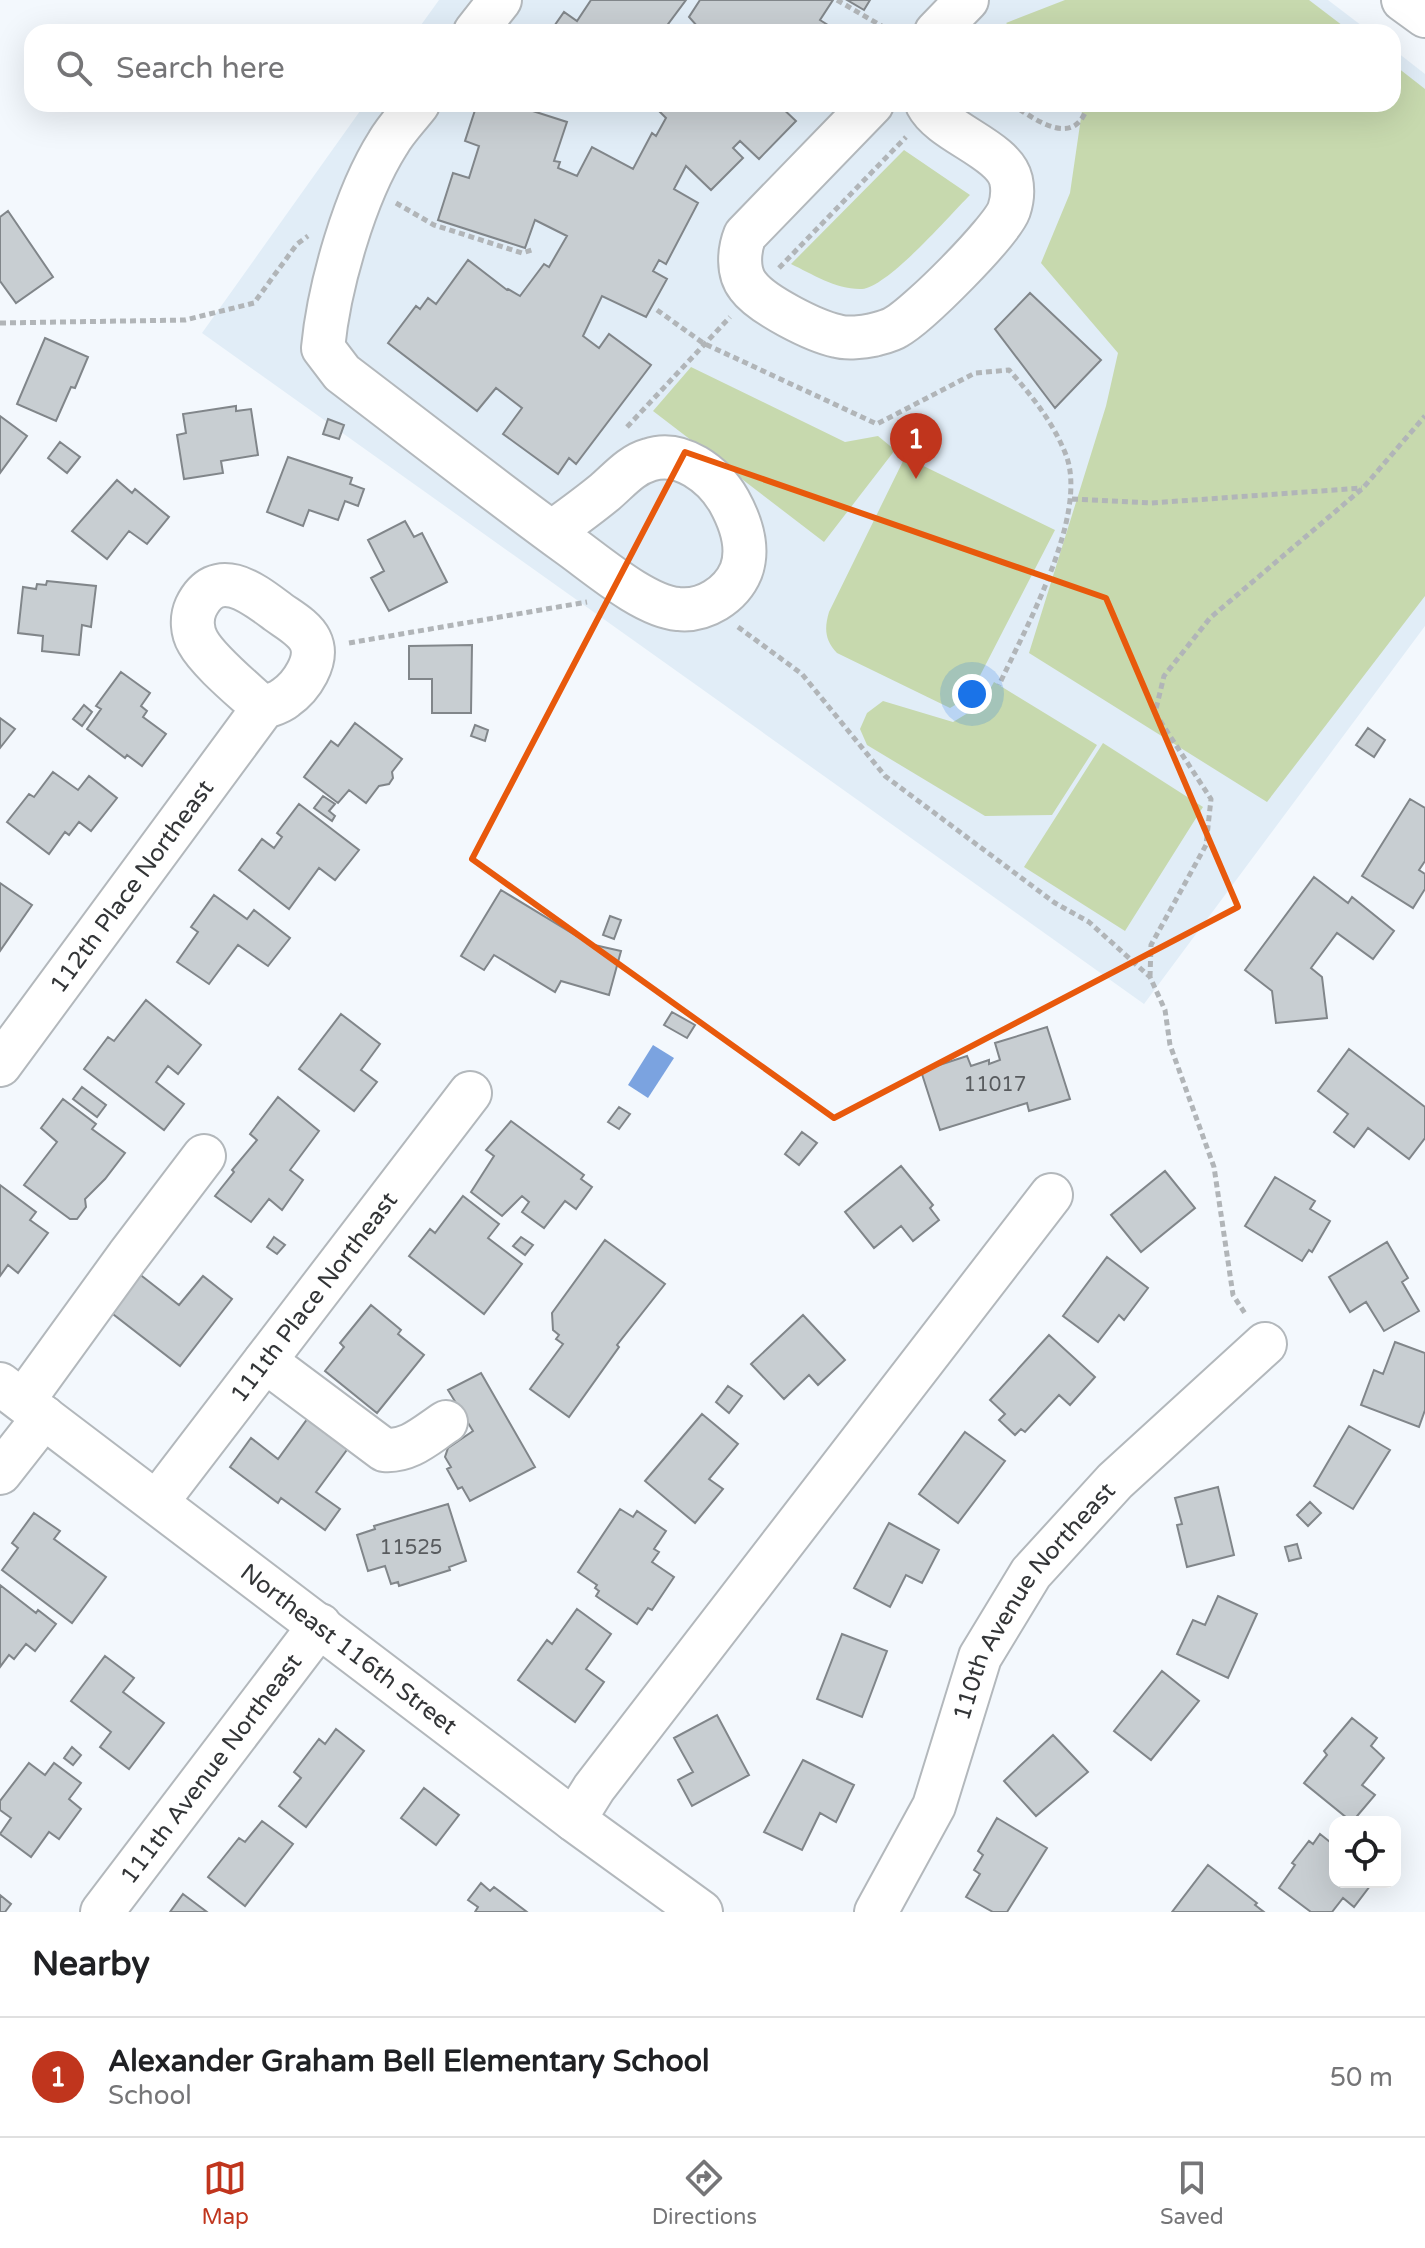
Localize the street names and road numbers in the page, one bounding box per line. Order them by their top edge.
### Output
street label: 112th Place Northeast [44,774,220,999]
street label: 111th Place Northeast [224,1186,404,1408]
street label: 110th Avenue Northeast [947,1476,1121,1724]
street label: Northeast 116th Street [235,1557,463,1740]
street label: 111th Avenue Northeast [114,1648,308,1890]

